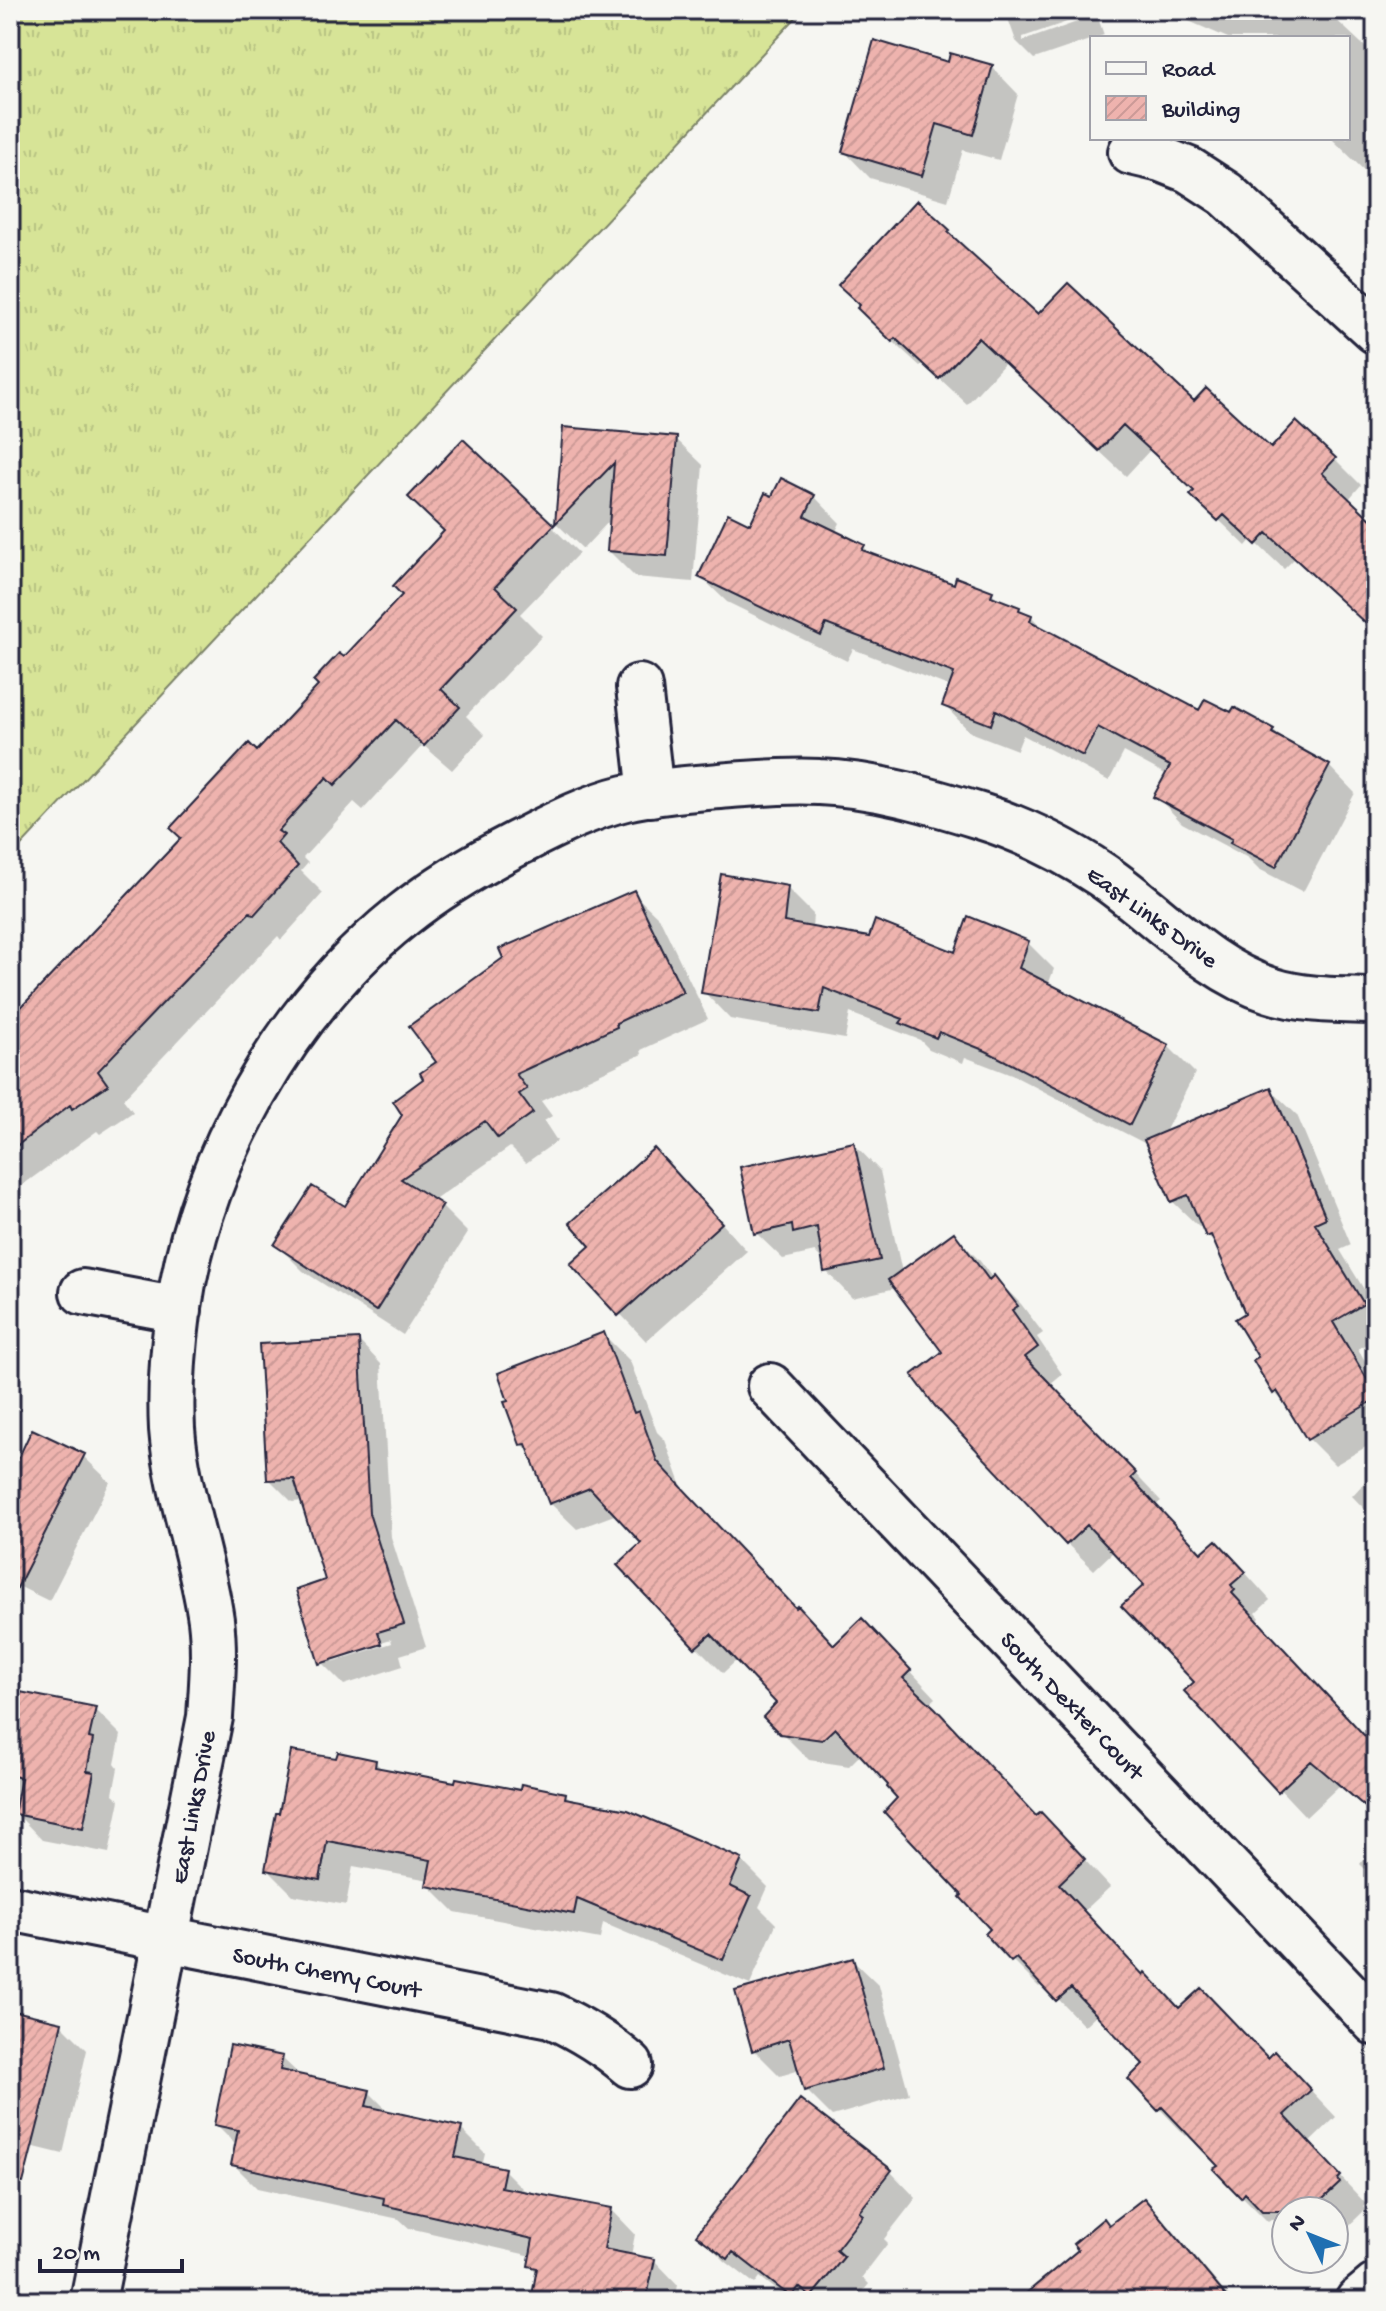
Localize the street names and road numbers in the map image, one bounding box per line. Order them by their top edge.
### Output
street label: East Links Drive [1080,861,1223,977]
street label: South Dexter Court [992,1627,1150,1789]
street label: East Links Drive [166,1728,225,1887]
street label: South Cherry Court [230,1942,425,2007]

